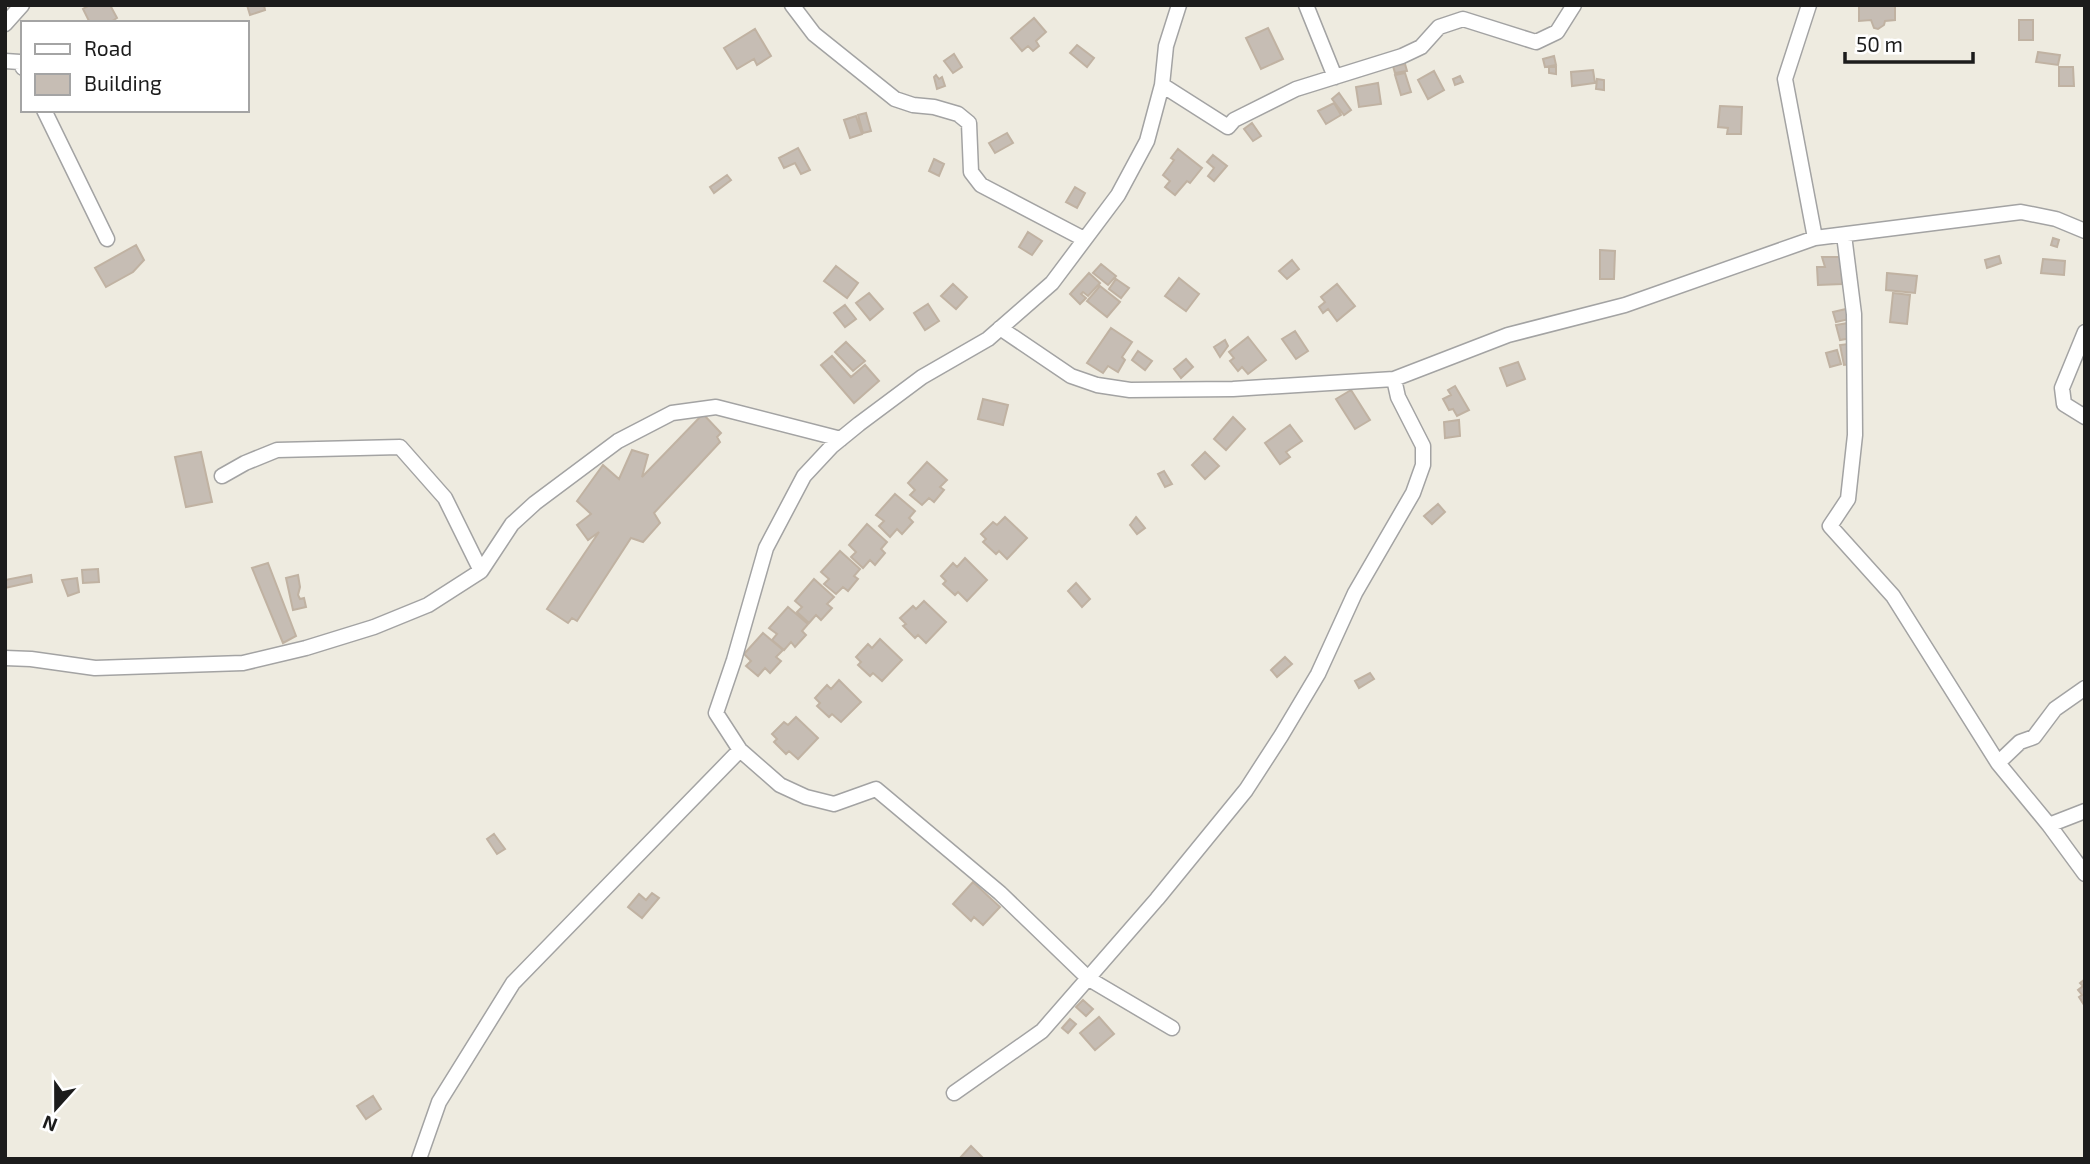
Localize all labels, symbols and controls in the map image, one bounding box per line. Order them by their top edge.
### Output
legend [21,21,248,112]
scale bar [1845,21,1973,65]
text: 50 m [1856,31,1903,56]
text: Road [84,35,132,60]
text: Building [84,70,162,95]
north arrow [21,1073,91,1143]
text: N [39,1111,60,1138]

